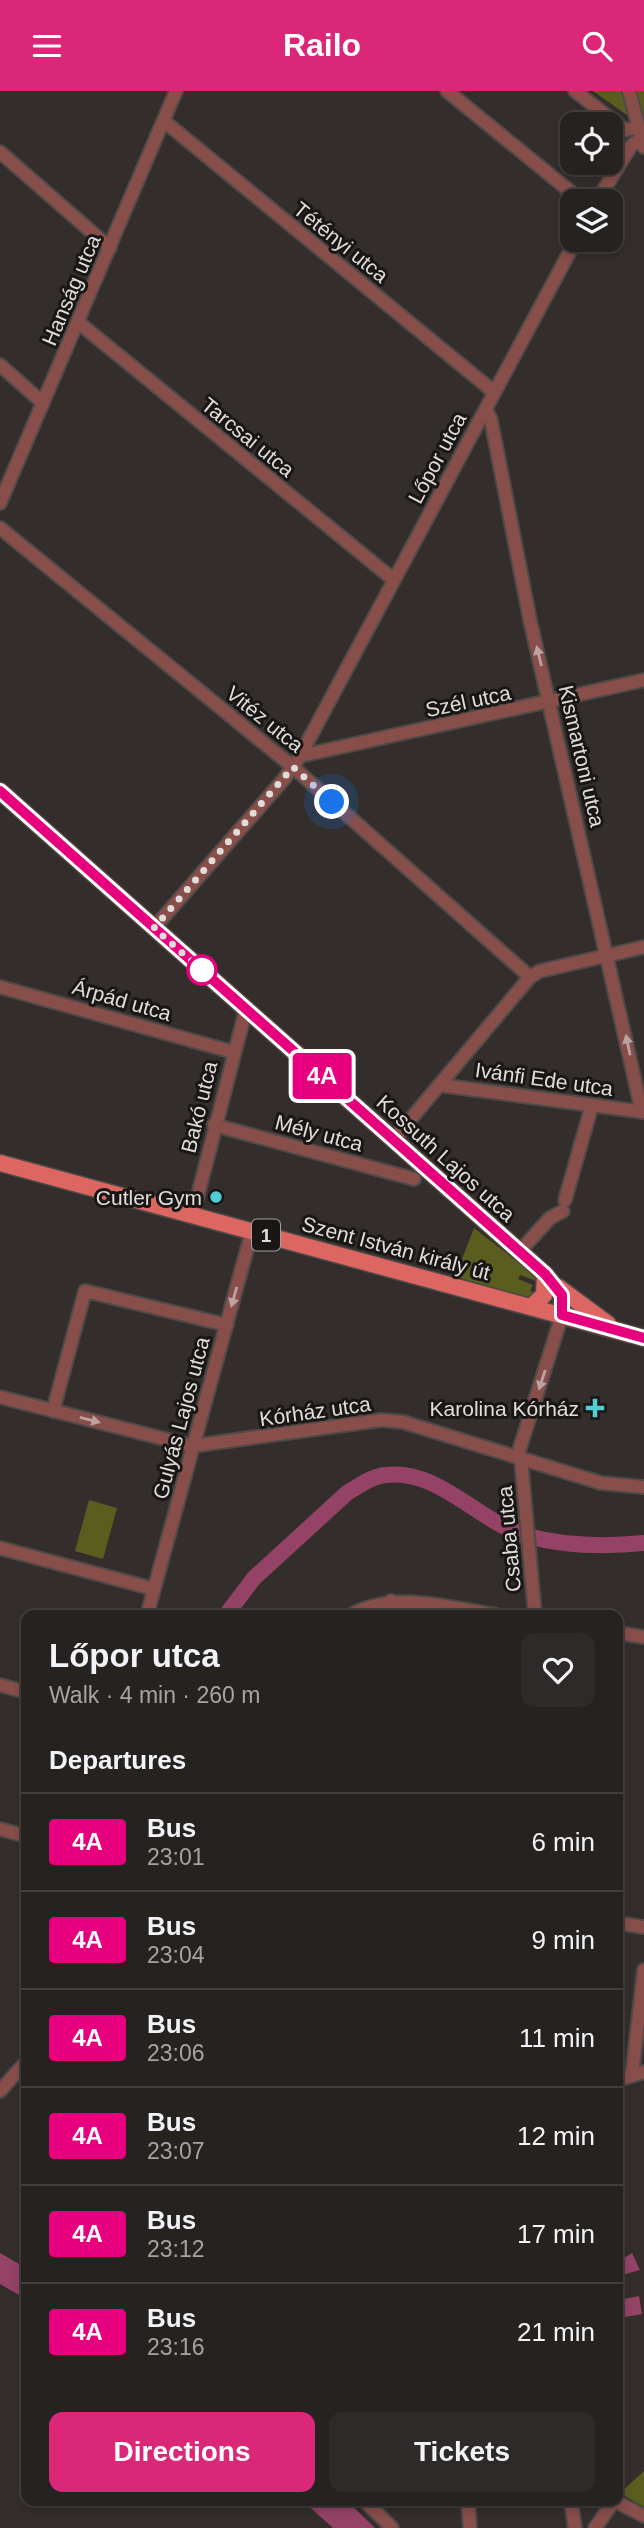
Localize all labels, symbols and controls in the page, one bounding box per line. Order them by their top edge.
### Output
icon: menu [28,27,66,65]
text: Railo [283,27,361,63]
icon: search [578,27,616,65]
map controls [560,112,623,252]
button: locate [560,112,623,175]
button: layers [560,189,623,252]
street label: Tétényi utca [289,197,393,287]
street label: Hanság utca [37,231,105,349]
street label: Tarcsai utca [197,393,299,481]
street label: Lőpor utca [404,409,471,507]
one-way arrow [533,645,544,667]
street label: Vitéz utca [222,681,308,757]
street label: Szél utca [423,681,513,721]
street label: Kismartoni utca [555,683,610,829]
your location [314,784,349,819]
unlabelled marker [187,955,217,985]
street label: Árpád utca [70,975,174,1025]
one-way arrow [622,1034,633,1056]
line badge: 4A [290,1053,354,1099]
street label: Ivánfi Ede utca [474,1058,615,1100]
street label: Bakó utca [177,1059,222,1155]
text: 4A [307,1062,337,1089]
street label: Kossuth Lajos utca [372,1090,520,1226]
street label: Mély utca [273,1110,366,1156]
place label: Cutler Gym [96,1186,202,1209]
marker: Cutler Gym [208,1189,224,1205]
street label: Szent István király út [299,1212,493,1284]
road number: 1 [252,1219,280,1251]
one-way arrow [229,1287,239,1308]
street label: Gulyás Lajos utca [148,1334,214,1502]
one-way arrow [536,1369,546,1390]
street label: Kórház utca [258,1392,372,1430]
place label: Karolina Kórház [430,1397,579,1420]
marker: Karolina Kórház [585,1398,605,1418]
one-way arrow [79,1415,101,1426]
street label: Csaba utca [493,1485,525,1593]
button: heart [521,1633,595,1707]
text: Lőpor utca [49,1637,220,1674]
text: Walk · 4 min · 260 m [49,1682,260,1708]
text: Departures [49,1745,186,1775]
text: Bus [147,1813,196,1843]
text: 6 min [531,1827,595,1857]
text: 4A [72,1828,103,1855]
text: 23:01 [147,1844,205,1870]
text: Bus [147,1911,196,1941]
text: 9 min [531,1925,595,1955]
text: 4A [72,1926,103,1953]
text: 23:04 [147,1942,205,1968]
text: Bus [147,2009,196,2039]
text: 11 min [519,2023,595,2053]
text: 4A [72,2024,103,2051]
text: 23:06 [147,2040,205,2066]
text: Bus [147,2107,196,2137]
text: 12 min [517,2121,595,2151]
text: 4A [72,2122,103,2149]
text: 23:07 [147,2138,205,2164]
text: Bus [147,2205,196,2235]
text: 17 min [517,2219,595,2249]
text: 4A [72,2220,103,2247]
text: 23:12 [147,2236,205,2262]
text: Bus [147,2303,196,2333]
text: 21 min [517,2317,595,2347]
text: 4A [72,2318,103,2345]
text: 23:16 [147,2334,205,2360]
button: Directions [49,2412,315,2492]
button: Tickets [329,2412,595,2492]

